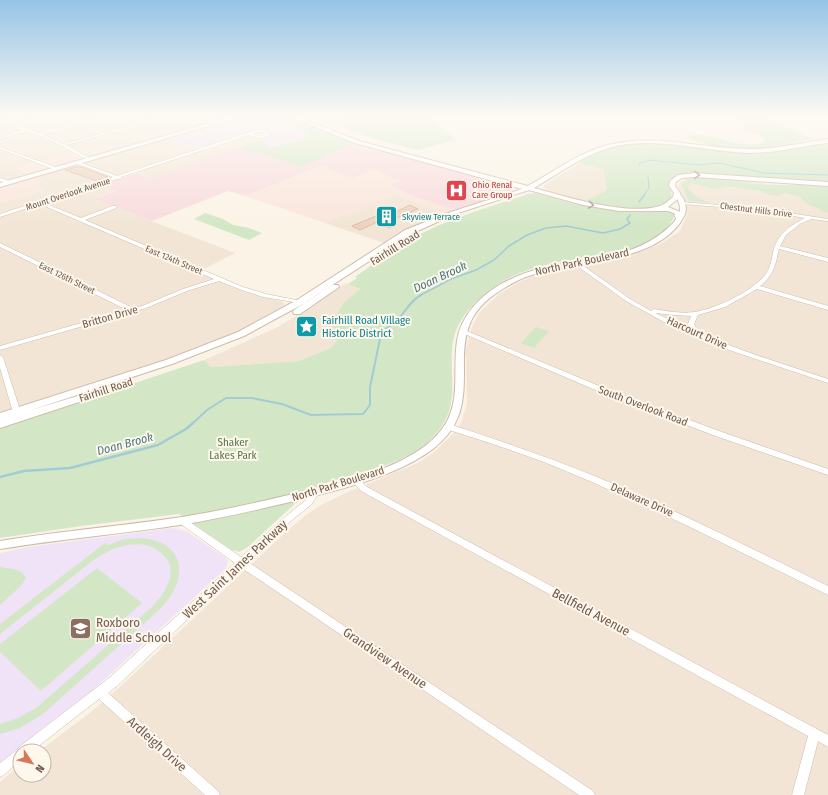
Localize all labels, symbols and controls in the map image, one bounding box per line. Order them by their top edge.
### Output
one-way arrow [694,171,700,180]
street label: Mount Overlook Avenue [25,175,112,212]
hospital icon: Ohio Renal Care Group [444,177,470,203]
place label: Ohio Renal Care Group [472,180,513,200]
one-way arrow [587,200,594,209]
street label: Chestnut Hills Drive [719,201,793,219]
building icon: Skyview Terrace [373,204,399,230]
place label: Skyview Terrace [402,212,461,222]
street label: Fairhill Road [368,228,422,268]
street label: East 124th Street [144,243,204,277]
street label: North Park Boulevard [534,246,630,278]
water label: Doan Brook [411,258,469,295]
street label: East 126th Street [37,260,97,296]
street label: Britton Drive [81,303,139,331]
place icon: Fairhill Road Village Historic District [293,313,319,339]
place label: Fairhill Road Village Historic District [322,314,410,340]
street label: Harcourt Drive [665,314,729,352]
street label: Fairhill Road [77,375,135,405]
street label: South Overlook Road [596,383,690,429]
water label: Doan Brook [95,430,155,458]
park label: Shaker Lakes Park [209,436,258,462]
street label: North Park Boulevard [290,464,386,504]
street label: Delaware Drive [609,480,675,520]
street label: West Saint James Parkway [180,516,291,621]
street label: Bellfield Avenue [549,585,633,639]
place label: Roxboro Middle School [96,615,172,645]
school or university icon: Roxboro Middle School [67,616,93,642]
street label: Grandview Avenue [340,624,430,692]
street label: Ardleigh Drive [124,713,190,775]
north arrow [12,743,52,783]
text: N [33,762,47,775]

